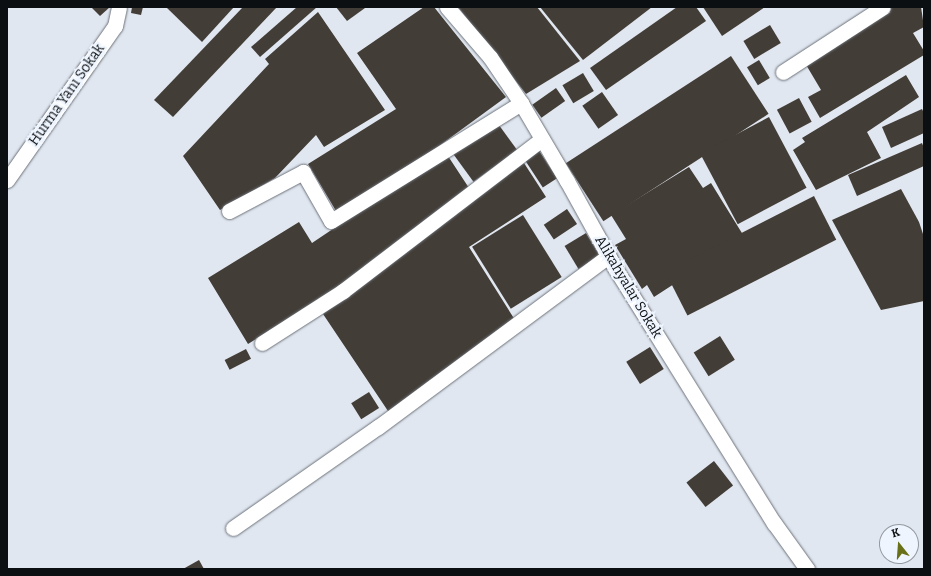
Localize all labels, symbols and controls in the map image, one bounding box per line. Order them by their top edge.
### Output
street label: Hurma Yanı Sokak [26,41,108,149]
street label: Alikahyalar Sokak [591,233,665,341]
north arrow [879,524,919,564]
text: K [890,526,901,540]

